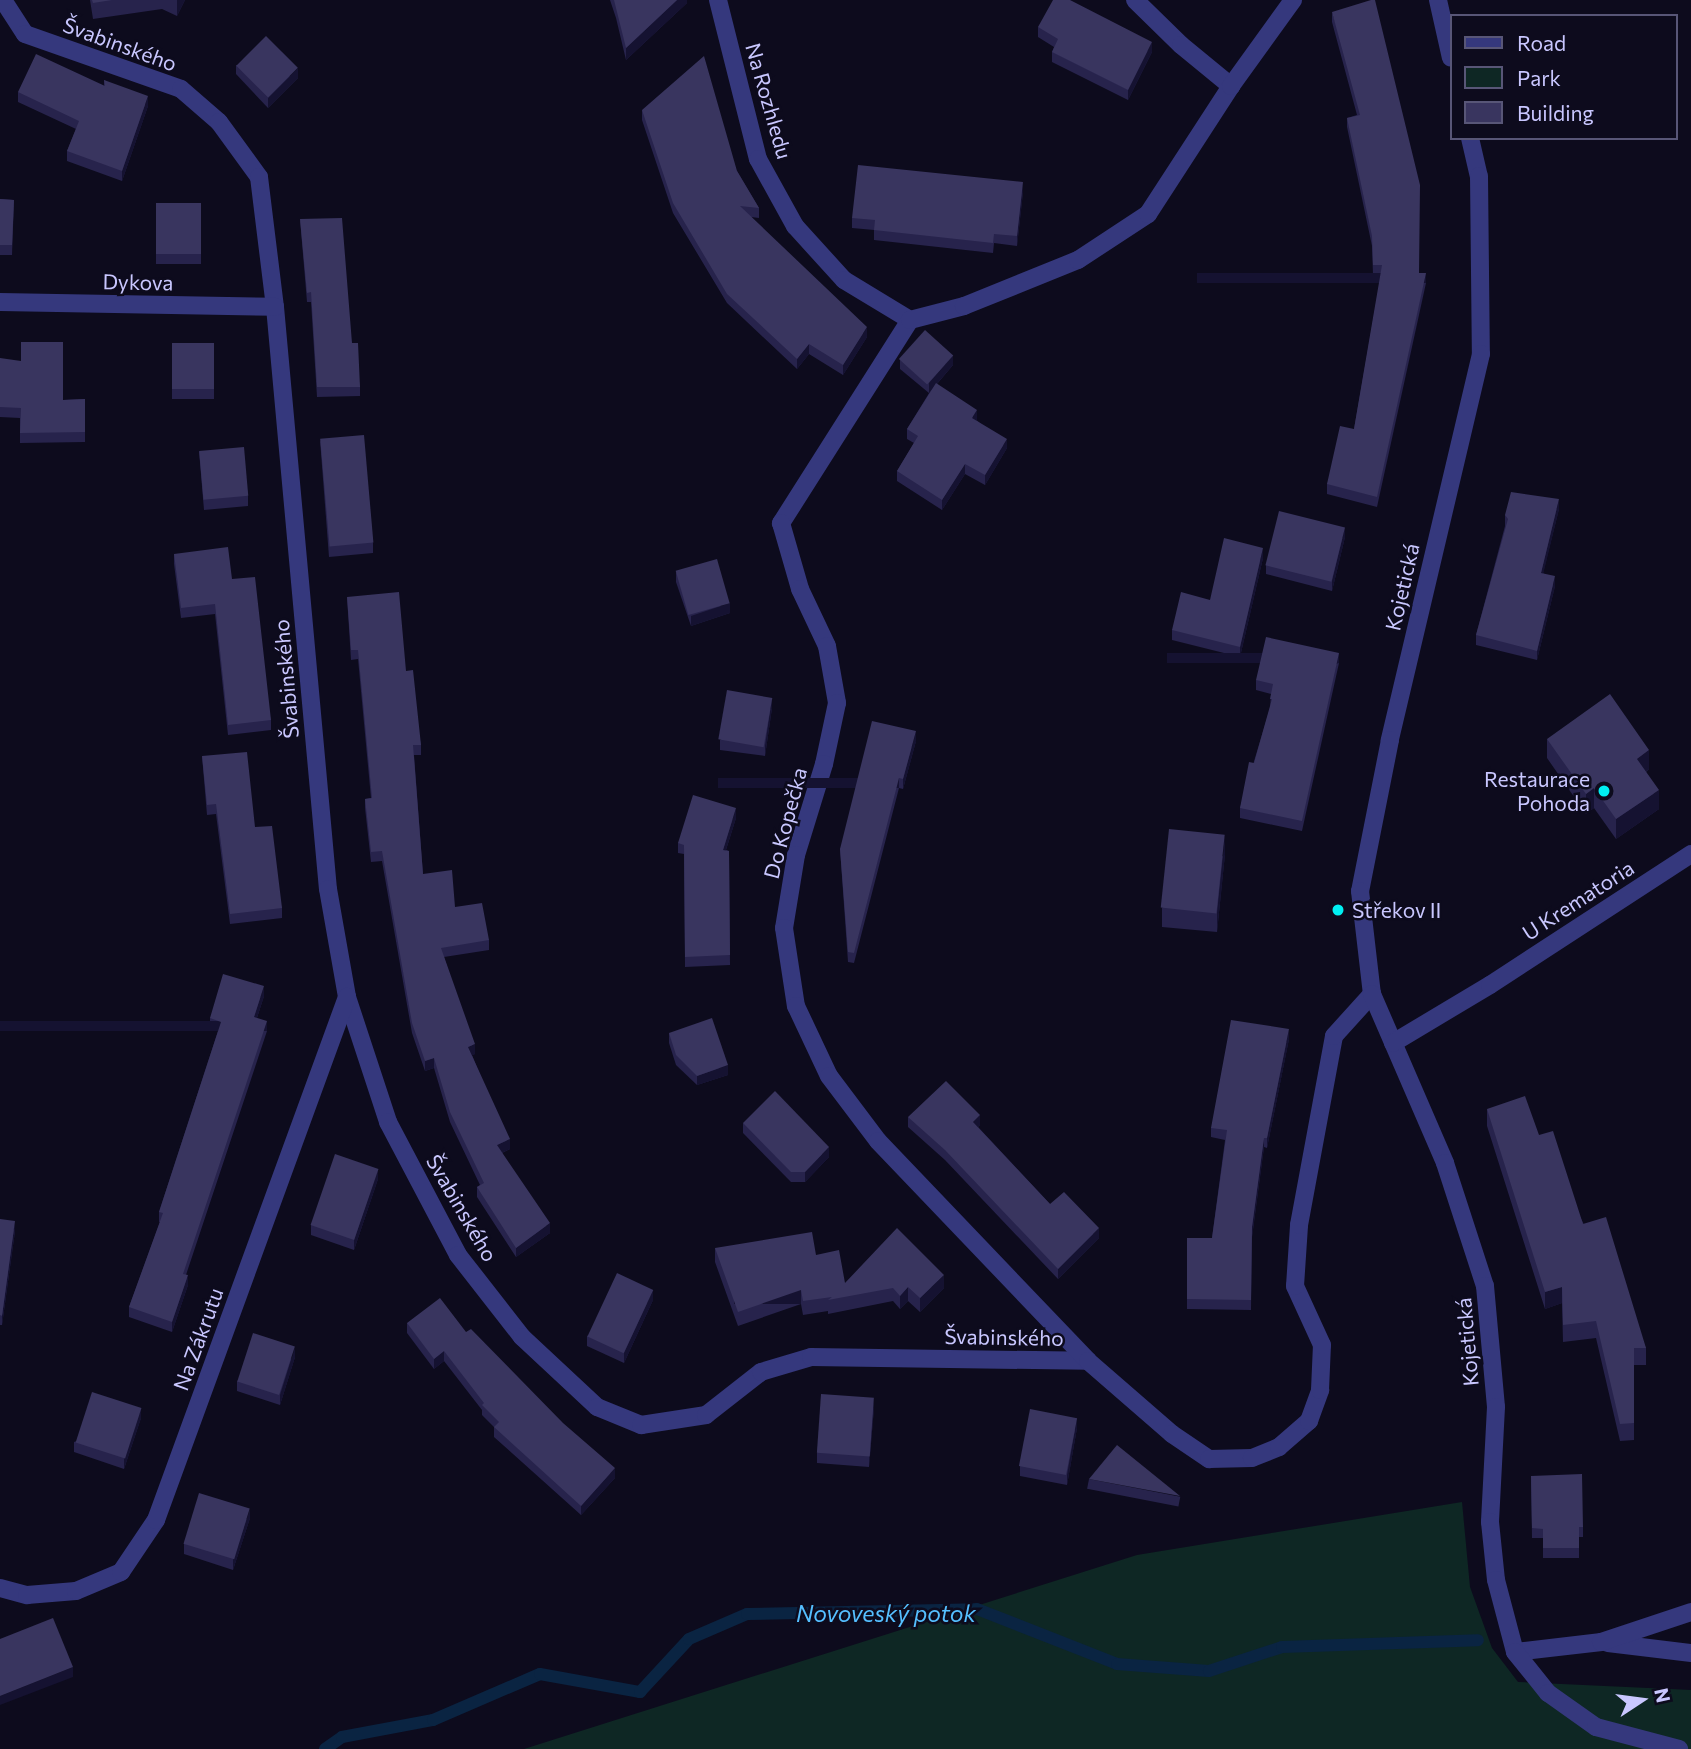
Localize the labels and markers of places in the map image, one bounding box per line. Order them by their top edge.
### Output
place label: Restaurace Pohoda [1484,766,1590,816]
marker: Restaurace Pohoda [1596,783,1612,799]
place label: Střekov II [1352,897,1441,923]
marker: Střekov II [1330,902,1346,918]

